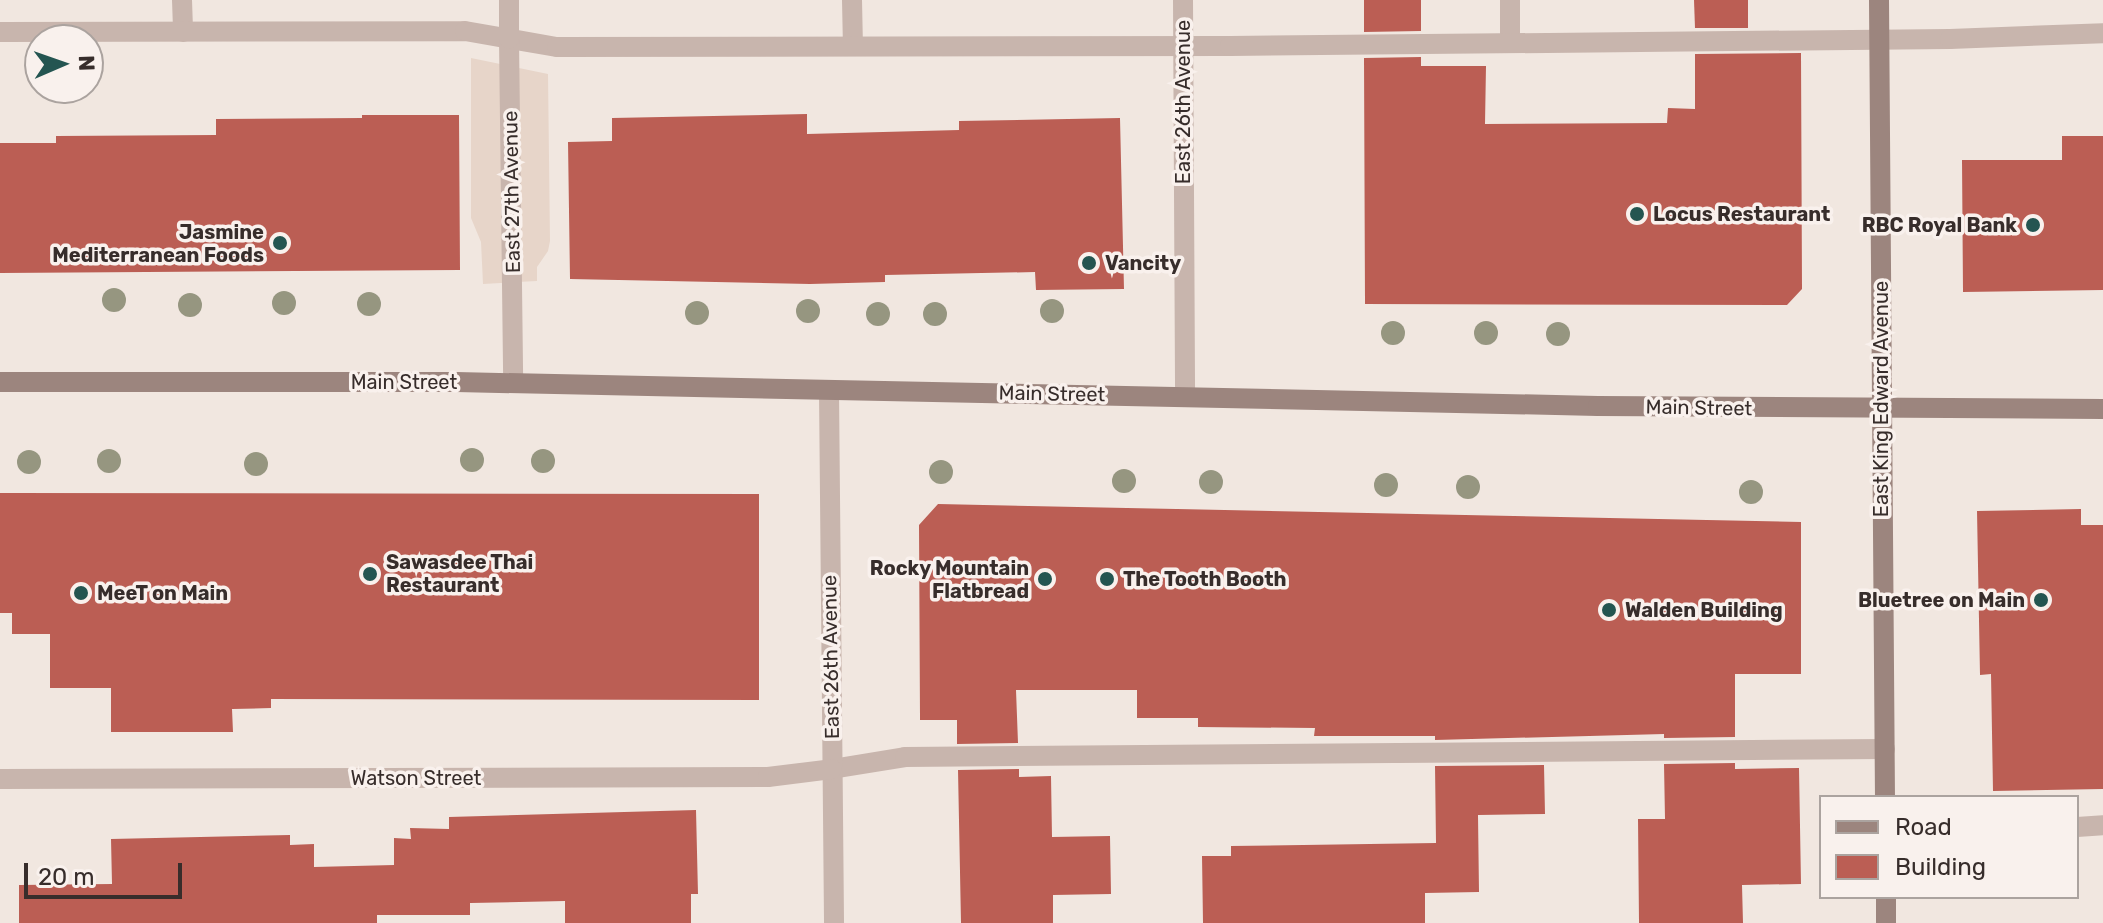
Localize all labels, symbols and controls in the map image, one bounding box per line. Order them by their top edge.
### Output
street label: East 26th Avenue [1171,20,1195,184]
north arrow [24,24,104,104]
text: N [73,55,100,72]
street label: East 27th Avenue [499,110,525,274]
place label: Locus Restaurant [1653,202,1830,226]
marker: Locus Restaurant [1628,205,1646,223]
place label: RBC Royal Bank [1862,213,2017,237]
marker: RBC Royal Bank [2024,216,2042,234]
place label: Jasmine Mediterranean Foods [52,220,264,267]
marker: Jasmine Mediterranean Foods [271,234,289,252]
place label: Vancity [1105,251,1181,275]
marker: Vancity [1080,254,1098,272]
street label: East King Edward Avenue [1869,281,1893,517]
street label: Main Street [351,370,457,394]
street label: Main Street [998,381,1106,407]
street label: Main Street [1645,395,1753,421]
place label: Sawasdee Thai Restaurant [386,550,534,597]
place label: Rocky Mountain Flatbread [869,556,1029,603]
marker: Sawasdee Thai Restaurant [361,565,379,583]
place label: The Tooth Booth [1123,567,1287,591]
marker: Rocky Mountain Flatbread [1036,570,1054,588]
marker: The Tooth Booth [1098,570,1116,588]
street label: East 26th Avenue [818,574,844,740]
place label: MeeT on Main [97,581,229,605]
marker: MeeT on Main [72,584,90,602]
place label: Bluetree on Main [1858,588,2025,612]
marker: Bluetree on Main [2032,591,2050,609]
place label: Walden Building [1625,598,1783,622]
marker: Walden Building [1600,601,1618,619]
street label: Watson Street [351,766,481,790]
legend [1819,795,2079,899]
text: Road [1895,813,1952,841]
scale bar [28,847,186,897]
text: Building [1895,853,1986,881]
text: 20 m [38,863,95,891]

